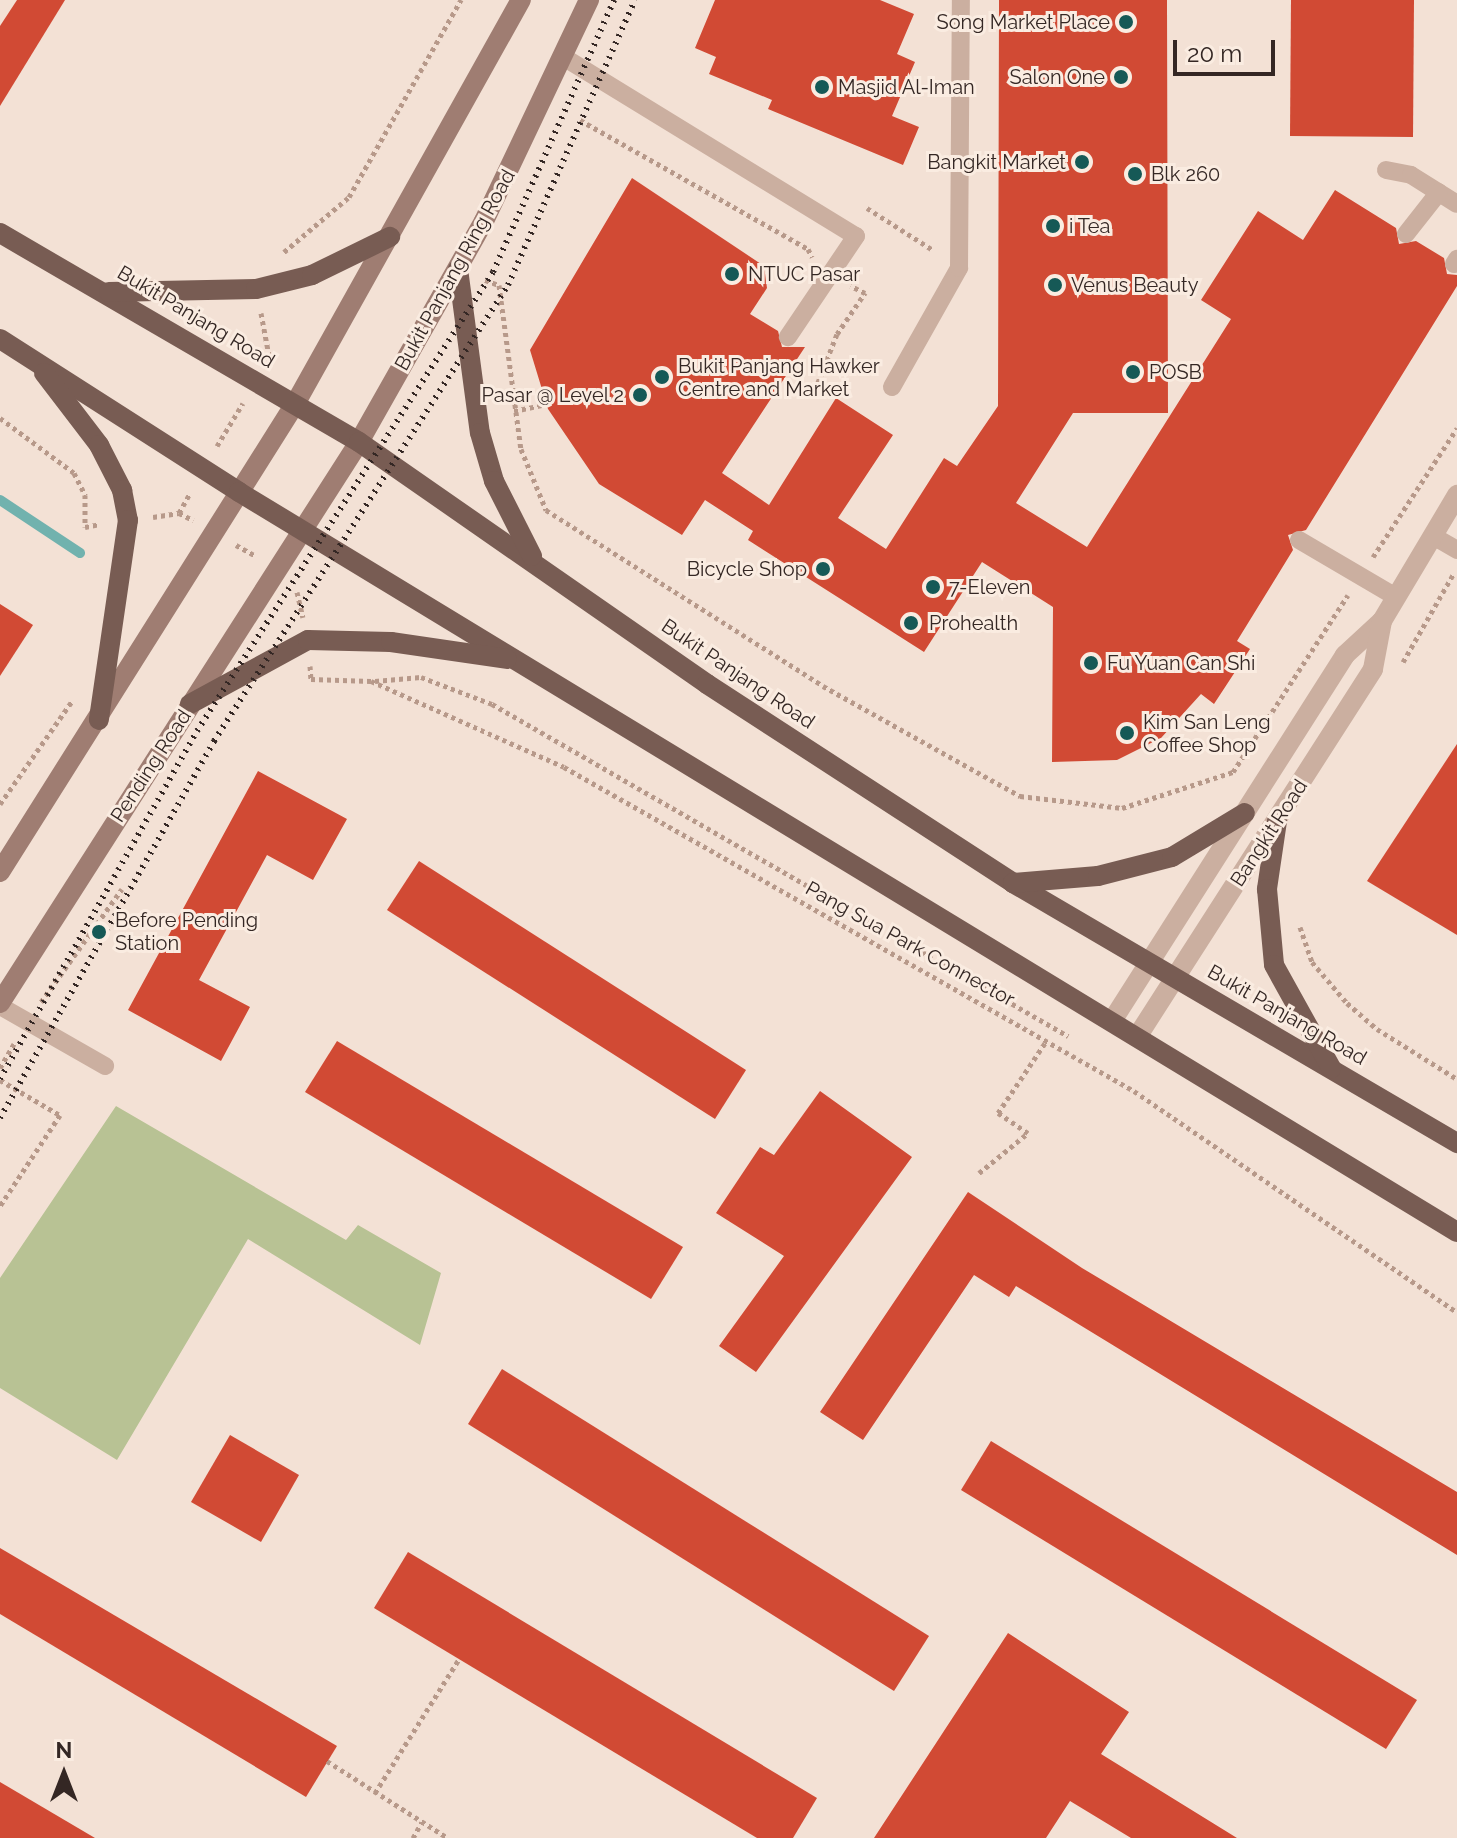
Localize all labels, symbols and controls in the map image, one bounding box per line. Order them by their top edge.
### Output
place label: Song Market Place [937,10,1110,34]
marker: Song Market Place [1117,13,1135,31]
scale bar [1177,24,1279,74]
text: 20 m [1187,39,1242,68]
place label: Salon One [1010,65,1105,89]
marker: Salon One [1112,68,1130,86]
place label: Masjid Al-Iman [838,75,975,99]
marker: Masjid Al-Iman [813,78,831,96]
place label: Bangkit Market [927,150,1066,174]
marker: Bangkit Market [1073,153,1091,171]
place label: Blk 260 [1151,162,1220,186]
street label: Bukit Panjang Ring Road [390,165,520,375]
marker: Blk 260 [1126,165,1144,183]
place label: i Tea [1069,214,1111,238]
marker: i Tea [1044,217,1062,235]
street label: Bukit Panjang Road [113,261,279,373]
place label: NTUC Pasar [748,262,860,286]
marker: NTUC Pasar [723,265,741,283]
place label: Venus Beauty [1071,273,1199,297]
marker: Venus Beauty [1046,276,1064,294]
place label: Bukit Panjang Hawker Centre and Market [678,354,880,401]
place label: POSB [1149,360,1202,384]
marker: POSB [1124,363,1142,381]
marker: Bukit Panjang Hawker Centre and Market [653,368,671,386]
place label: Pasar @ Level 2 [480,383,624,407]
marker: Pasar @ Level 2 [631,386,649,404]
place label: Bicycle Shop [687,557,807,581]
marker: Bicycle Shop [814,560,832,578]
place label: 7-Eleven [949,575,1030,599]
marker: 7-Eleven [924,578,942,596]
place label: Prohealth [929,611,1018,635]
marker: Prohealth [900,612,922,634]
street label: Bukit Panjang Road [657,614,819,734]
place label: Fu Yuan Can Shi [1107,651,1256,675]
marker: Fu Yuan Can Shi [1082,654,1100,672]
street label: Pending Road [106,705,196,827]
place label: Kim San Leng Coffee Shop [1143,710,1271,757]
marker: Kim San Leng Coffee Shop [1118,724,1136,742]
street label: Bangkit Road [1225,775,1313,891]
street label: Pang Sua Park Connector [801,876,1019,1012]
place label: Before Pending Station [115,908,258,955]
marker: Before Pending Station [90,923,108,941]
street label: Bukit Panjang Road [1203,960,1371,1070]
north arrow [24,1734,104,1814]
text: N [56,1737,72,1763]

